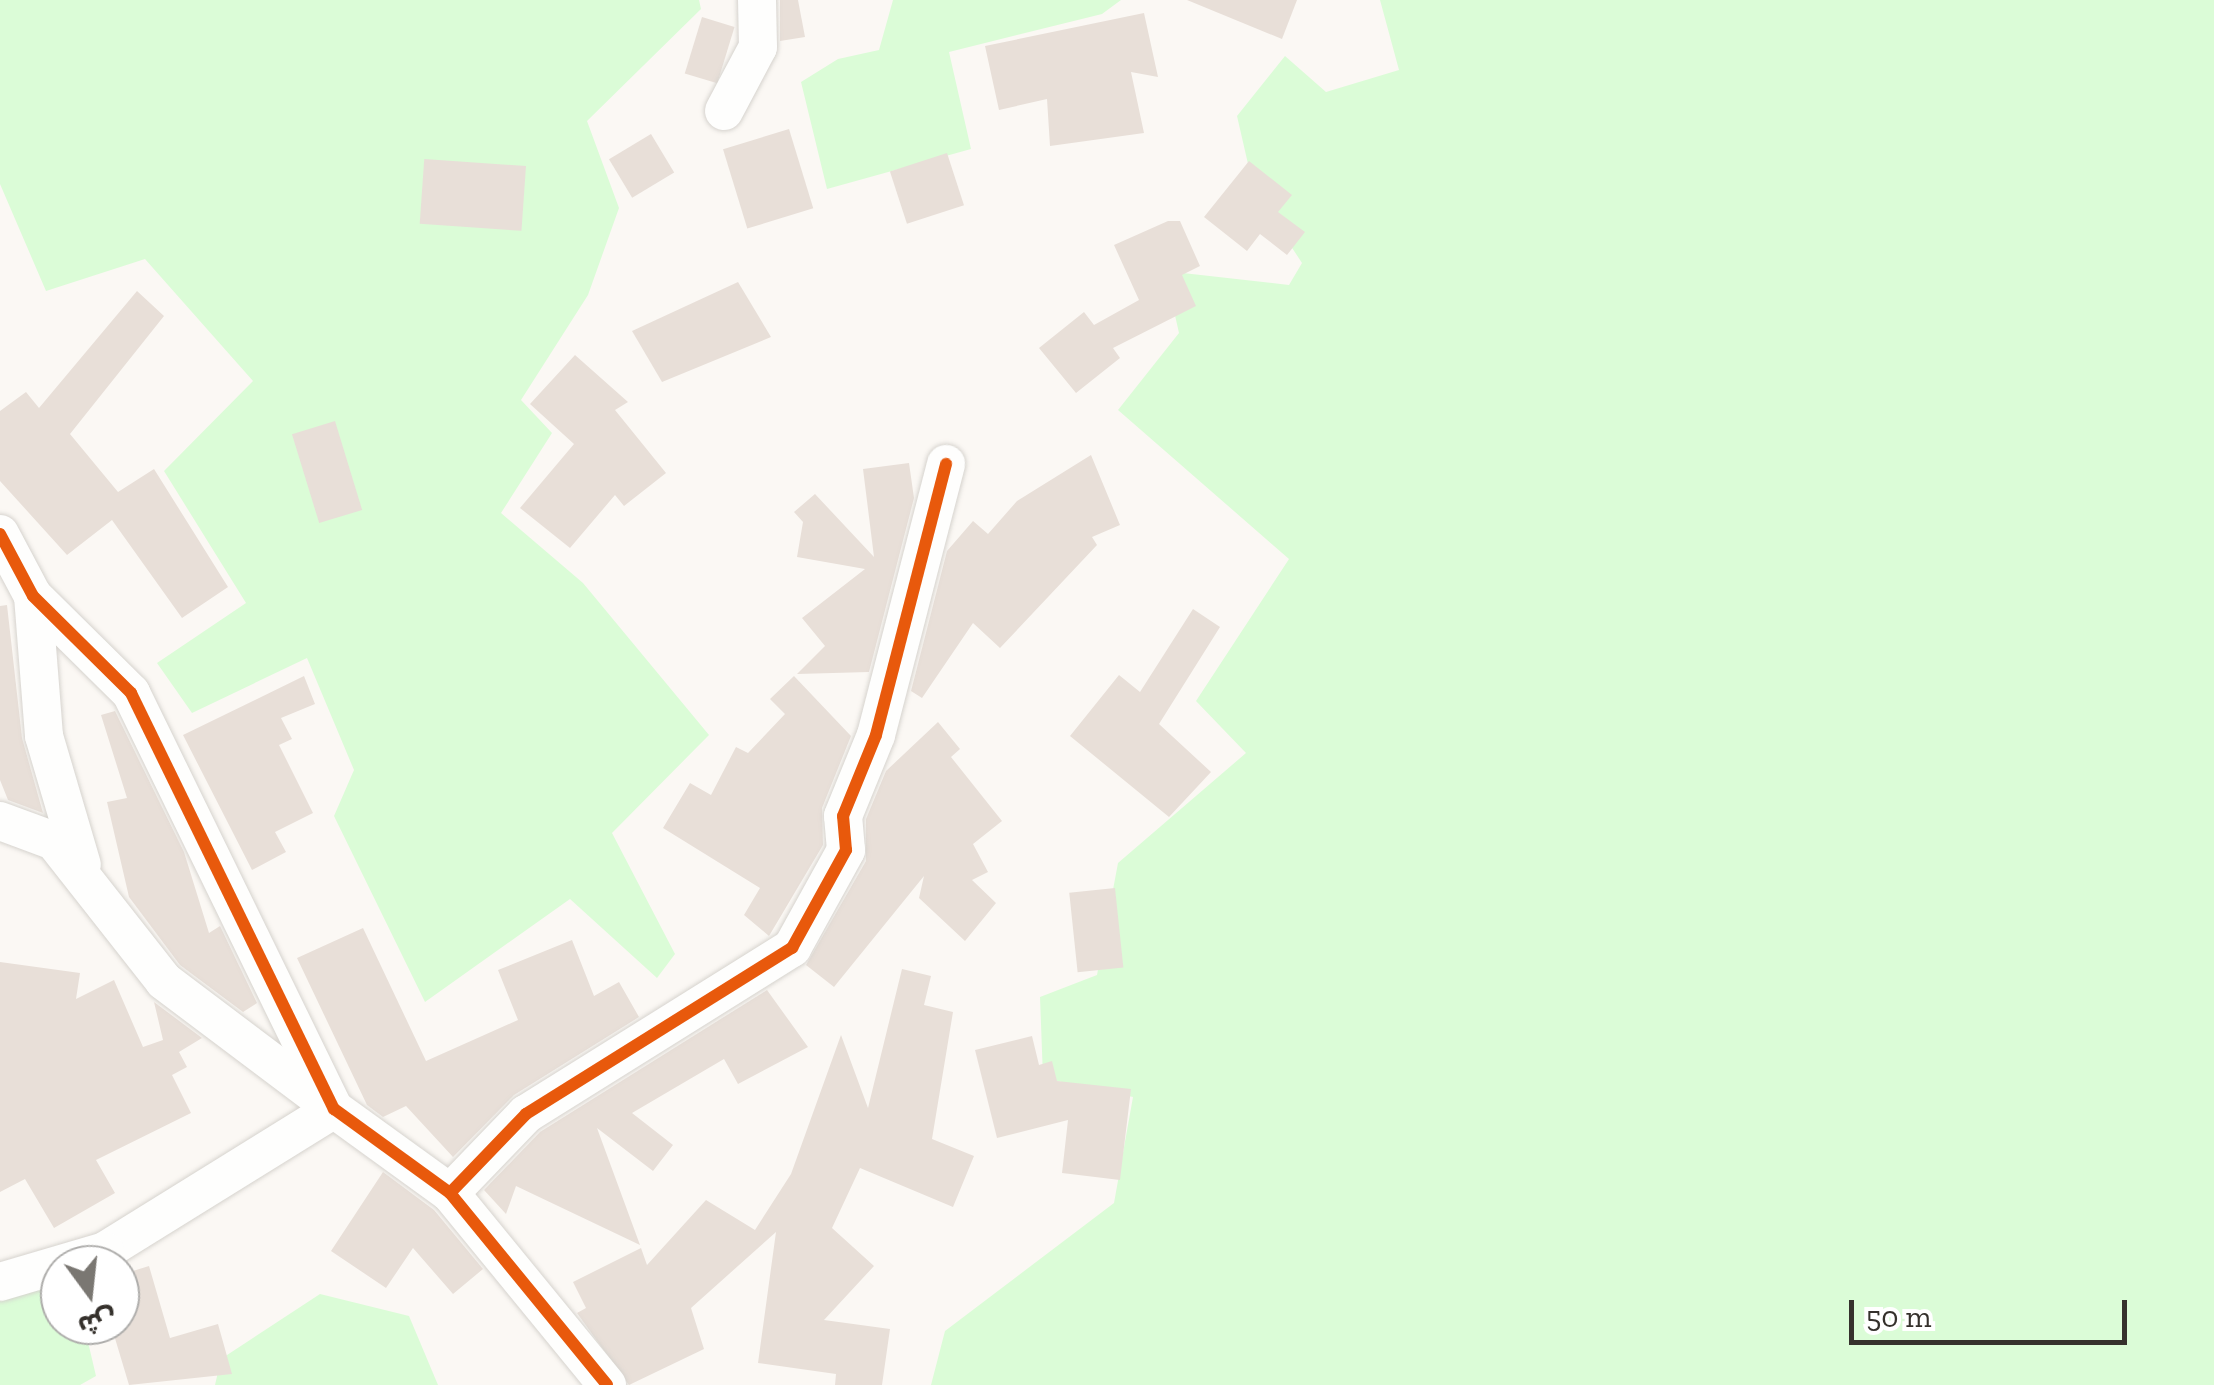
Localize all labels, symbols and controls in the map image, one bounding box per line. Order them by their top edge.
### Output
north arrow [40,1245,140,1345]
scale bar [1854,1280,2132,1342]
text: 50 m [1866,1299,1931,1335]
text: ش [75,1302,120,1343]

